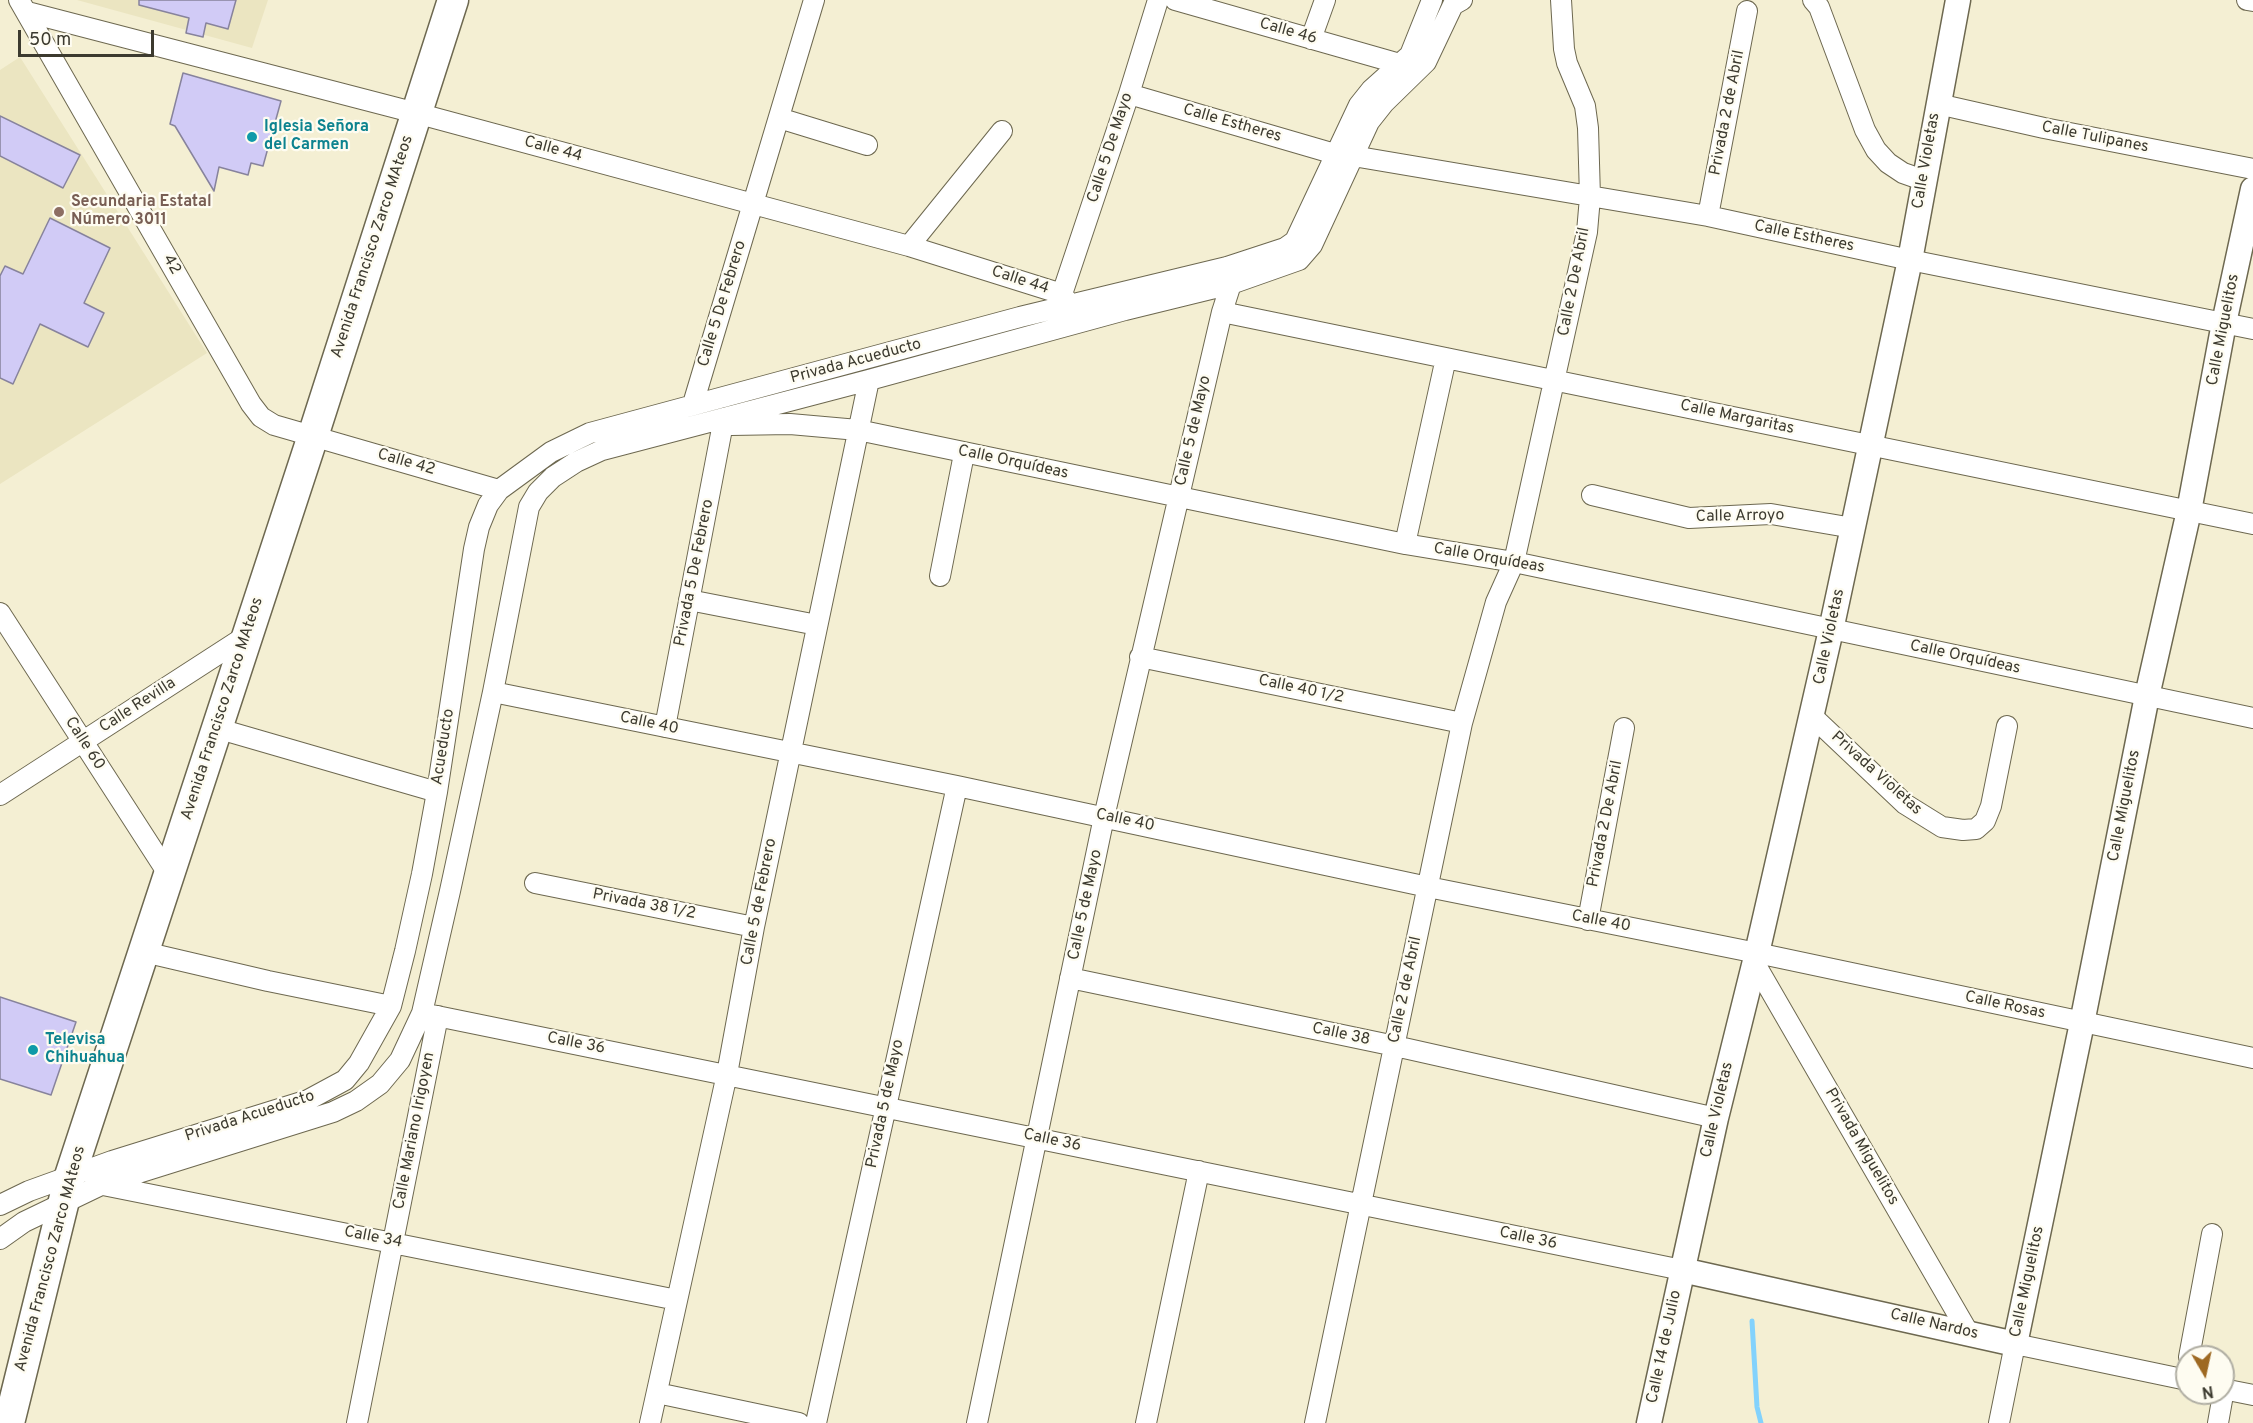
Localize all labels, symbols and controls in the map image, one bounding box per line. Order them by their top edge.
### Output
street label: Calle 46 [1257,15,1319,49]
scale bar [21,18,158,56]
text: 50 m [29,29,71,52]
street label: Privada 2 de Abril [1706,49,1750,177]
street label: Calle 5 De Mayo [1084,91,1138,205]
street label: Calle Estheres [1180,101,1284,147]
street label: Calle Violetas [1909,111,1945,211]
place label: Iglesia Señora del Carmen [264,118,369,156]
street label: Calle Tulipanes [2040,118,2150,158]
marker: Iglesia Señora del Carmen [245,130,259,144]
street label: Avenida Francisco Zarco MAteos [328,133,418,361]
street label: Calle 44 [522,133,584,167]
place label: Secundaria Estatal Número 3011 [71,193,212,231]
marker: Secundaria Estatal Número 3011 [52,205,66,219]
street label: Calle Estheres [1752,217,1856,257]
street label: Calle 2 De Abril [1555,226,1595,338]
street label: Calle 5 De Febrero [695,239,751,369]
street label: 42 [158,252,184,278]
street label: Calle 44 [989,263,1051,299]
street label: Calle Miguelitos [2204,273,2244,387]
street label: Privada Acueducto [788,335,924,389]
street label: Calle 5 de Mayo [1172,374,1216,488]
street label: Calle Margaritas [1678,397,1796,439]
street label: Calle Orquídeas [956,442,1070,484]
street label: Calle 42 [375,446,437,480]
street label: Privada 5 De Febrero [671,498,719,648]
street label: Calle Arroyo [1696,507,1784,527]
street label: Calle Orquídeas [1432,540,1546,578]
street label: Calle Violetas [1810,587,1850,687]
street label: Avenida Francisco Zarco MAteos [178,595,268,823]
street label: Calle Orquídeas [1908,637,2022,679]
street label: Calle 40 1/2 [1256,672,1346,708]
street label: Calle Revilla [96,674,180,738]
street label: Acueducto [428,707,460,787]
street label: Calle 40 [618,708,680,740]
street label: Calle 60 [60,714,108,774]
street label: Privada Violetas [1827,728,1925,820]
street label: Calle Miguelitos [2105,749,2145,863]
street label: Privada 2 De Abril [1584,759,1628,889]
street label: Calle 40 [1094,805,1156,837]
street label: Calle 5 de Febrero [738,837,782,967]
street label: Calle 5 de Mayo [1065,848,1107,962]
street label: Privada 38 1/2 [591,886,697,924]
street label: Calle 40 [1570,907,1632,937]
street label: Calle 2 de Abril [1385,935,1427,1045]
street label: Calle Rosas [1963,988,2047,1024]
street label: Calle 38 [1310,1019,1372,1051]
street label: Calle 36 [545,1029,607,1059]
place label: Televisa Chihuahua [45,1031,125,1069]
street label: Privada 5 de Mayo [863,1038,909,1170]
marker: Televisa Chihuahua [26,1043,40,1057]
street label: Calle Mariano Irigoyen [390,1051,440,1211]
street label: Calle Violetas [1698,1060,1738,1160]
street label: Privada Miguelitos [1820,1085,1902,1209]
street label: Privada Acueducto [183,1087,317,1147]
street label: Calle 36 [1021,1126,1083,1156]
street label: Avenida Francisco Zarco MAteos [12,1144,90,1374]
street label: Calle 34 [342,1223,404,1253]
street label: Calle 36 [1497,1224,1559,1254]
street label: Calle Miguelitos [2007,1225,2049,1339]
street label: Calle 14 de Julio [1644,1289,1686,1405]
street label: Calle Nardos [1888,1306,1980,1344]
north arrow [2175,1345,2235,1405]
text: N [2200,1380,2215,1402]

